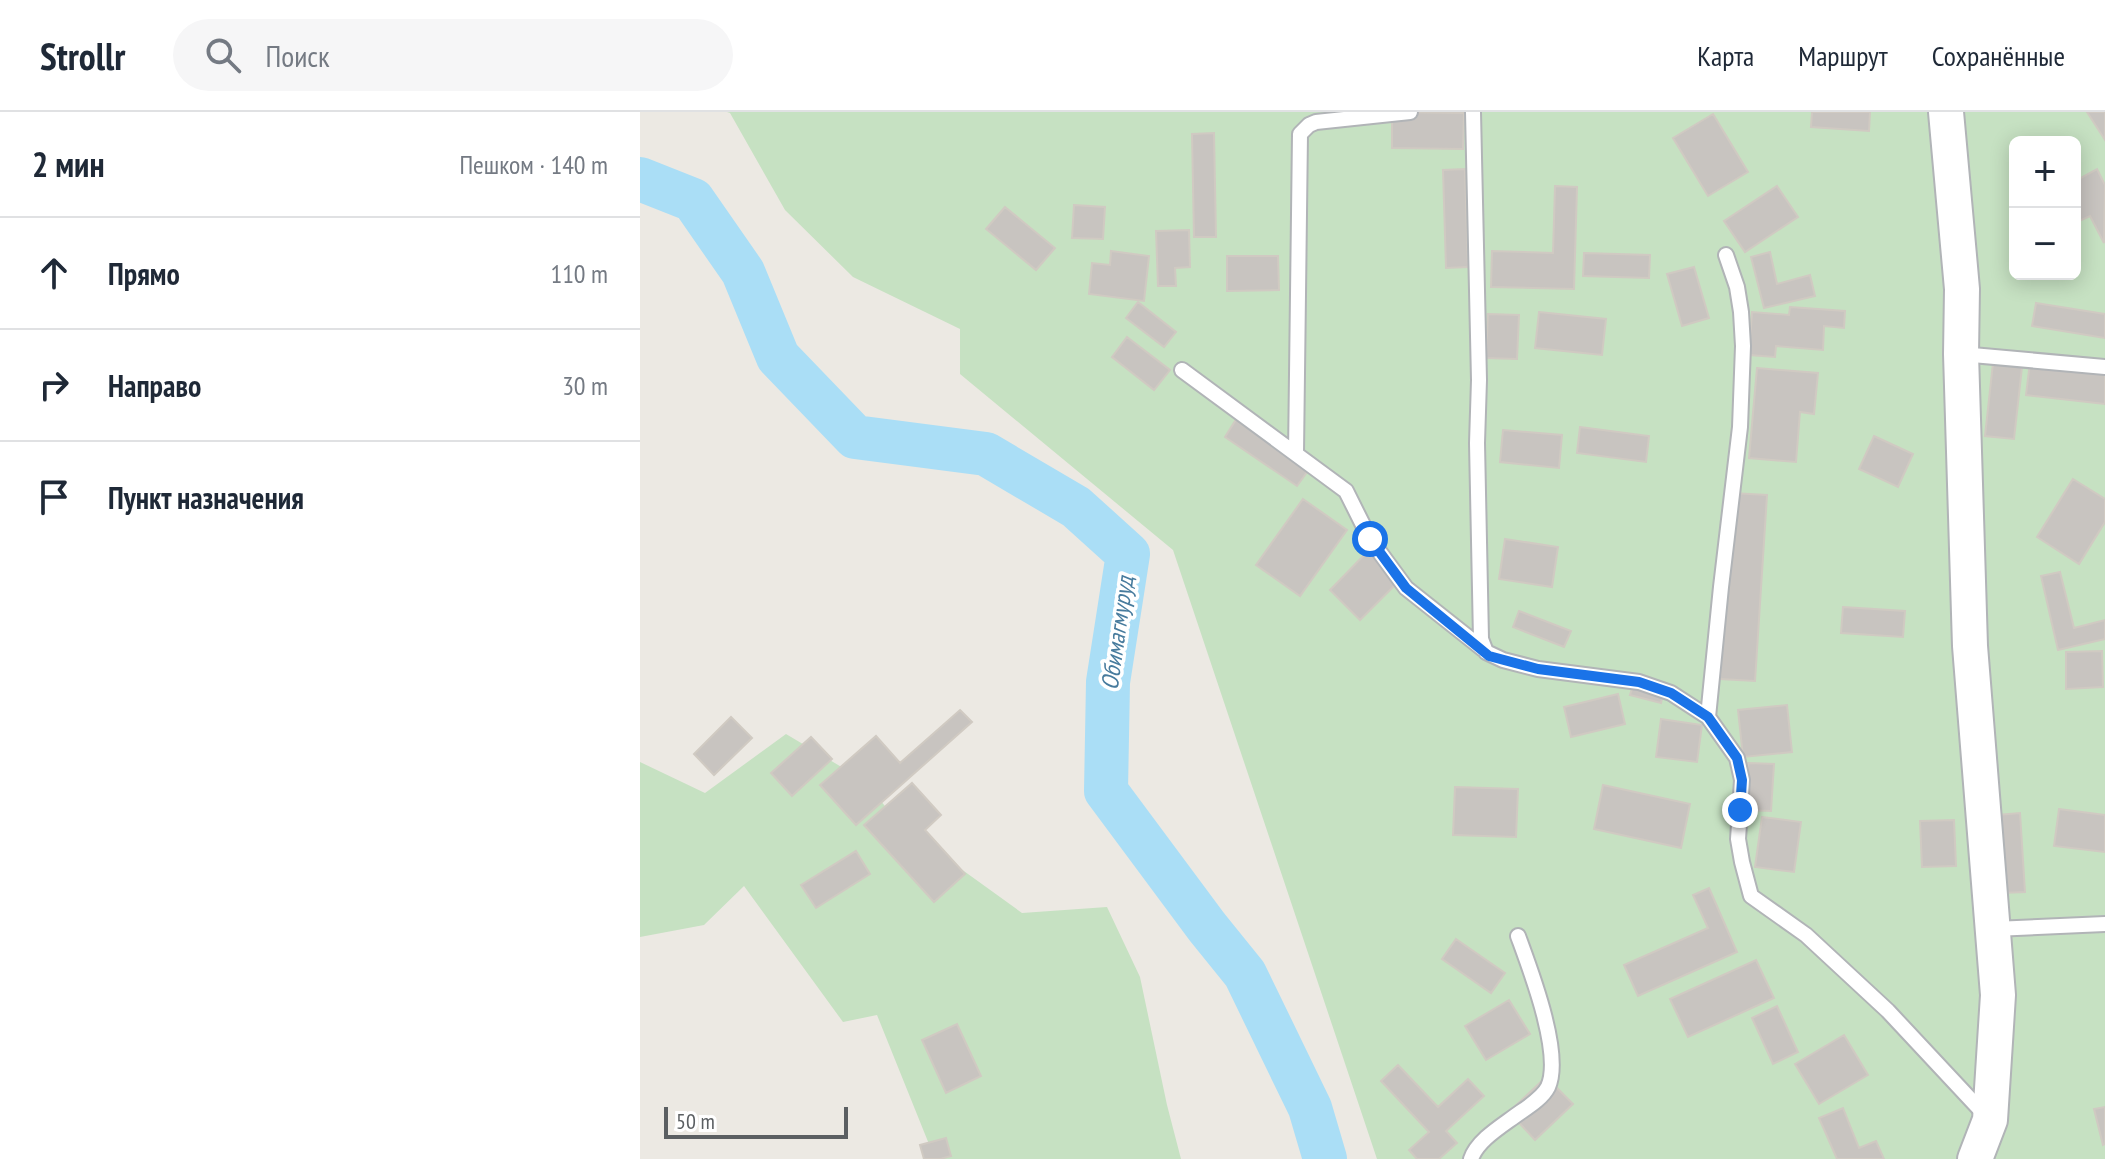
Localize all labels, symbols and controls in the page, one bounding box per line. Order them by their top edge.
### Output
search box [173,19,733,91]
text: Strollr [40,31,125,80]
icon: search [201,33,245,77]
text: Поиск [265,36,330,75]
text: Карта [1697,37,1754,74]
text: Маршрут [1798,37,1888,74]
text: Сохранённые [1932,37,2065,74]
map controls [2009,136,2081,280]
button: + [2009,136,2081,208]
text: 2 мин [32,142,105,186]
text: Пешком · 140 m [459,148,608,181]
button: − [2009,208,2081,280]
icon: ahead [32,251,76,295]
text: Прямо [108,254,180,293]
text: 110 m [550,257,608,290]
icon: right [32,363,76,407]
text: Направо [108,366,201,405]
text: 30 m [562,369,608,402]
icon: arrive [32,475,76,519]
text: Пункт назначения [108,478,304,517]
route start [1352,521,1388,557]
water label: Обимагмуруд [1094,573,1141,692]
route end [1722,792,1758,828]
scale bar [664,1103,848,1139]
text: 50 m [676,1107,715,1135]

